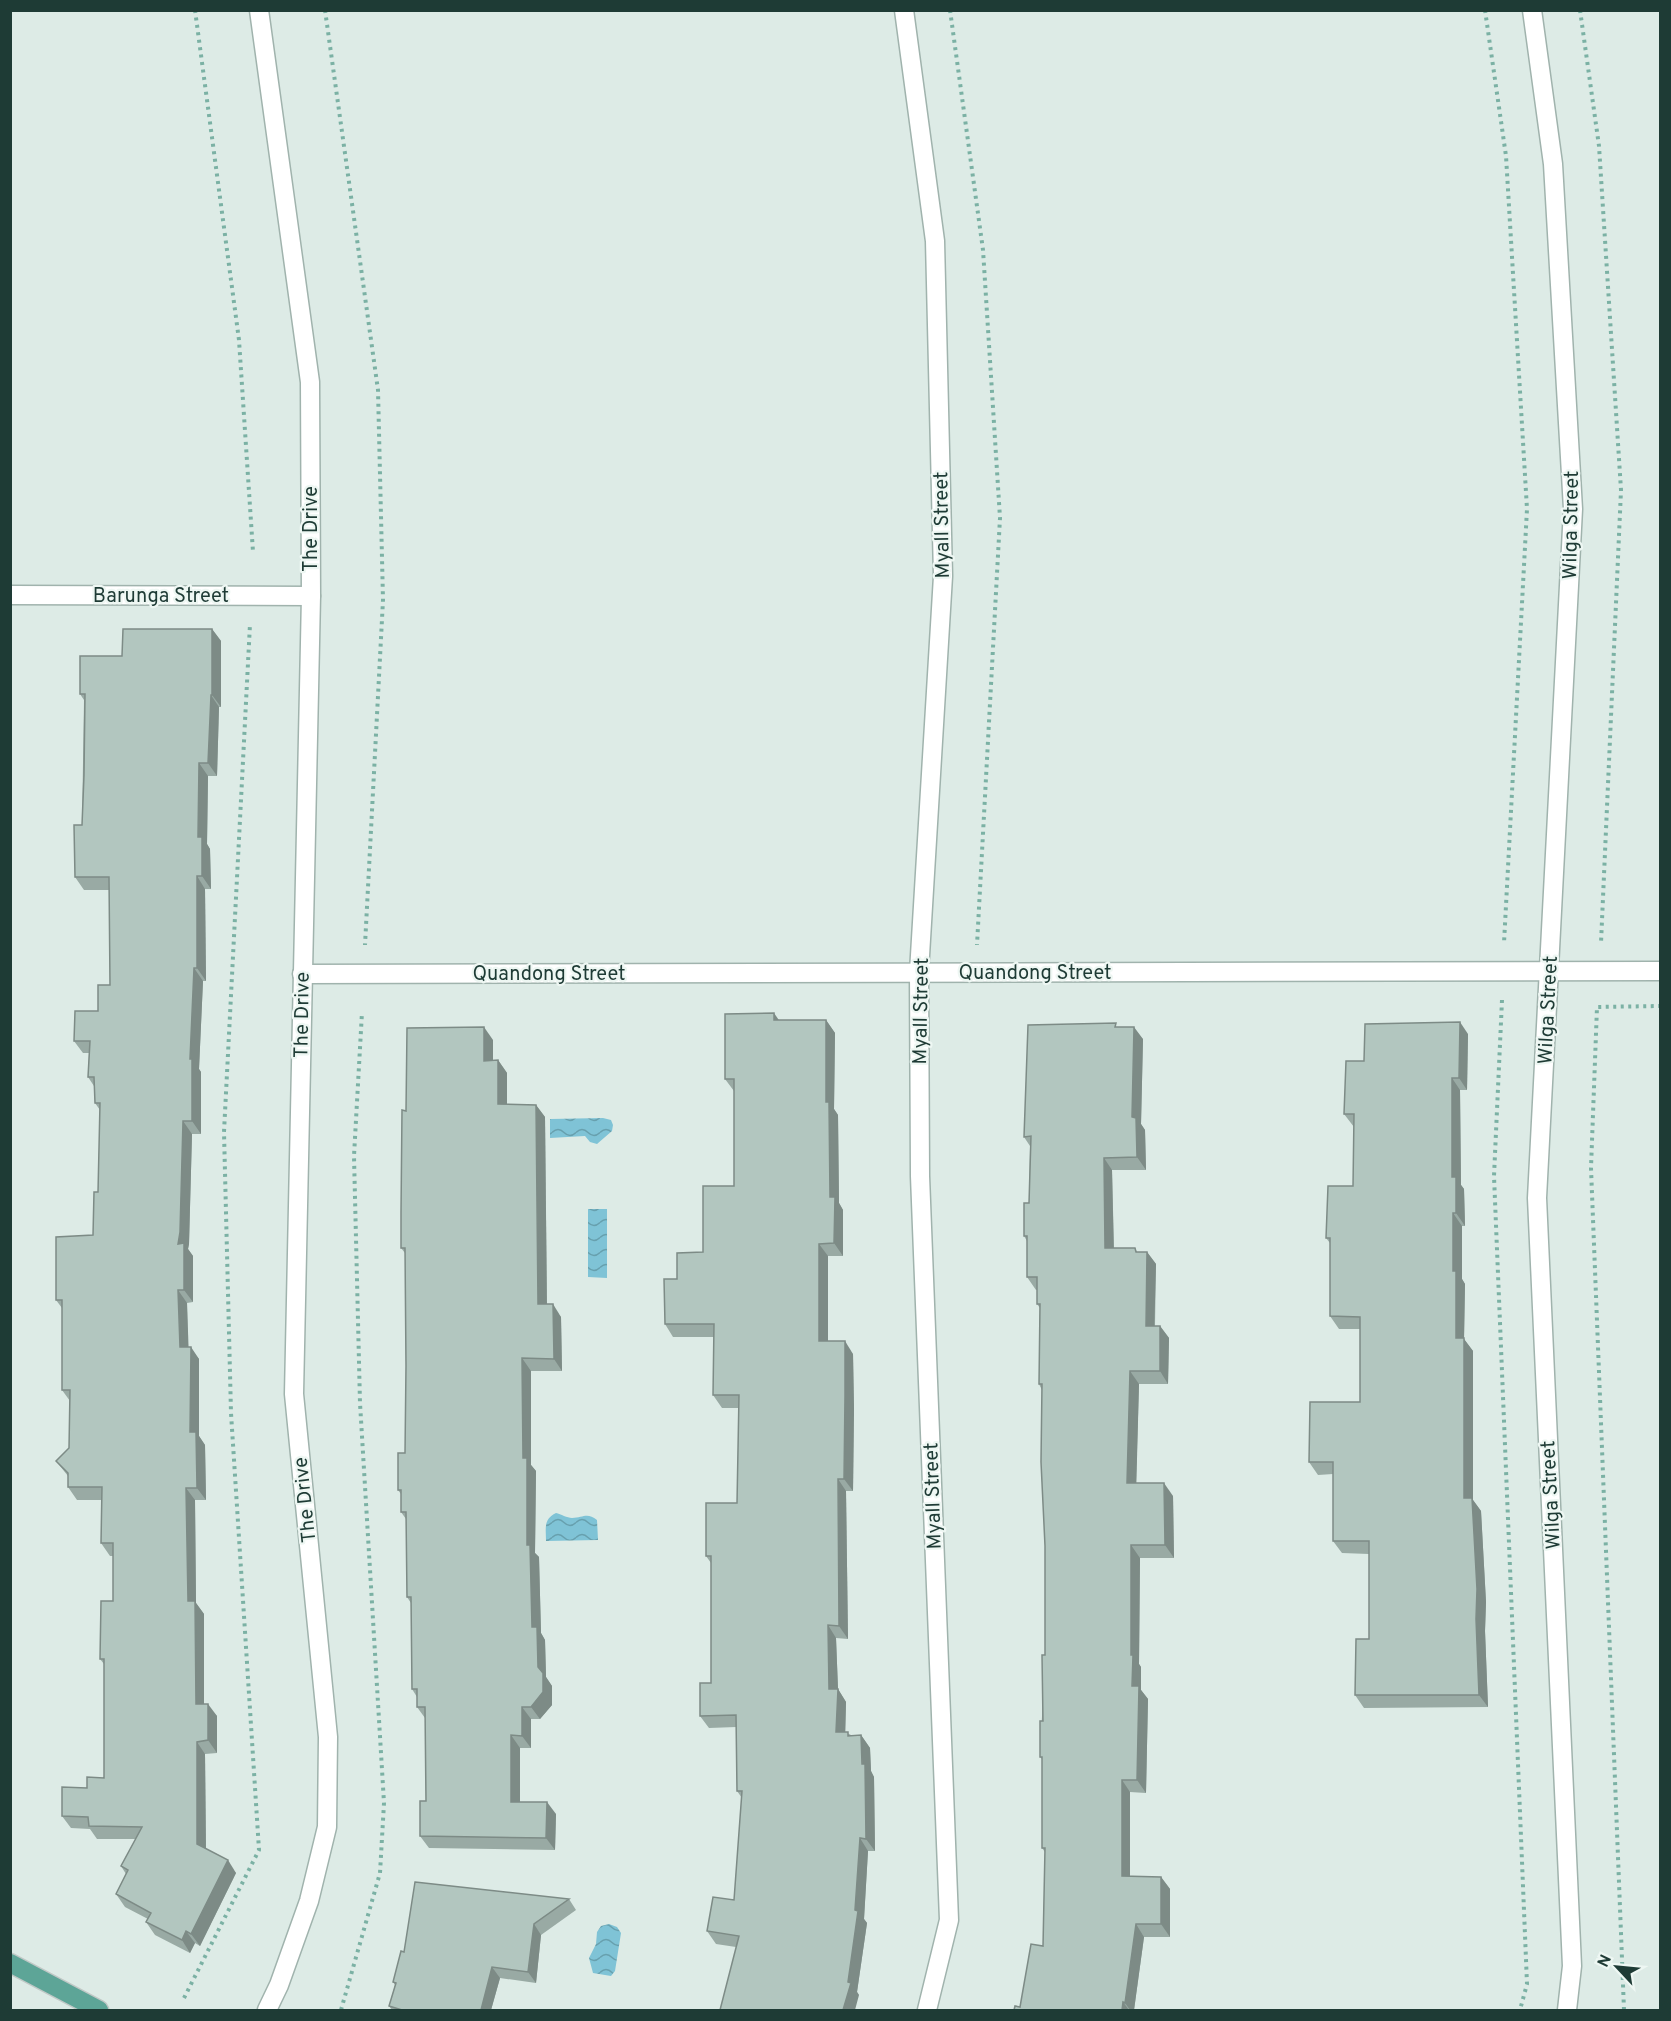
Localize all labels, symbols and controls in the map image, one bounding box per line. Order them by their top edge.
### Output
street label: Wilga Street [1558,470,1586,580]
street label: Myall Street [929,471,957,579]
street label: The Drive [299,486,325,572]
street label: Barunga Street [93,584,229,610]
street label: Wilga Street [1533,955,1565,1065]
street label: Myall Street [908,957,936,1065]
street label: Quandong Street [958,961,1112,987]
street label: Quandong Street [472,962,626,988]
street label: The Drive [289,972,317,1058]
street label: Wilga Street [1536,1440,1568,1550]
street label: Myall Street [919,1442,949,1550]
street label: The Drive [289,1456,323,1544]
north arrow [1587,1937,1647,1997]
text: N [1594,1952,1617,1971]

